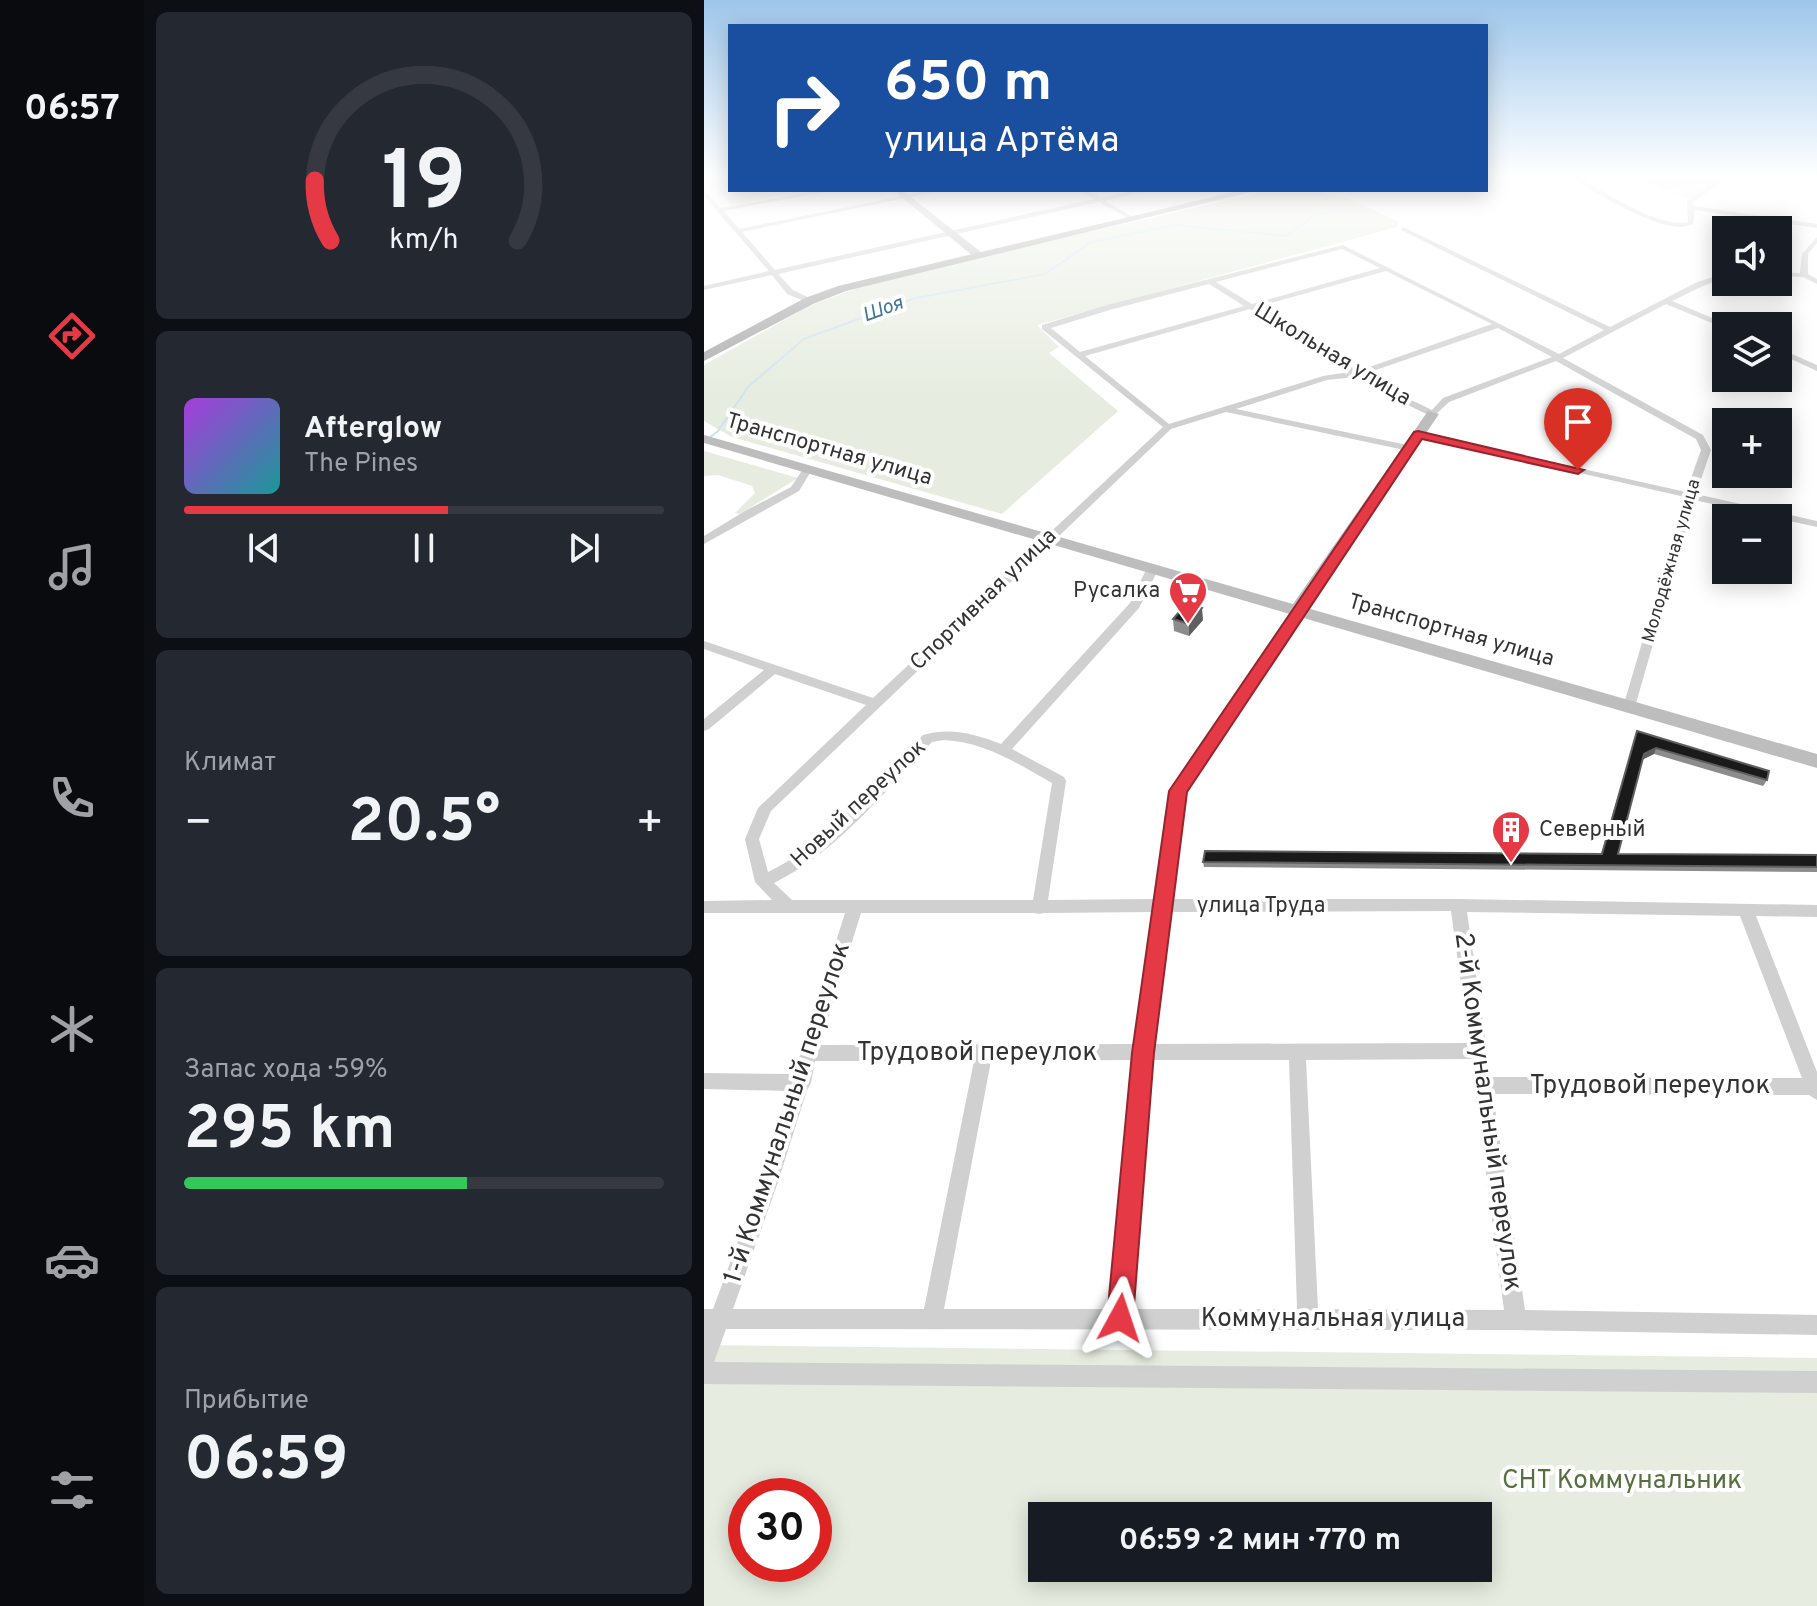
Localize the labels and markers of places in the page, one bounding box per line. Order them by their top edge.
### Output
pin [1544,388,1612,470]
supermarket icon: Русалка [1167,570,1209,625]
place label: Русалка [1073,578,1160,605]
building icon: Северный [1490,809,1532,864]
place label: Северный [1539,817,1646,844]

